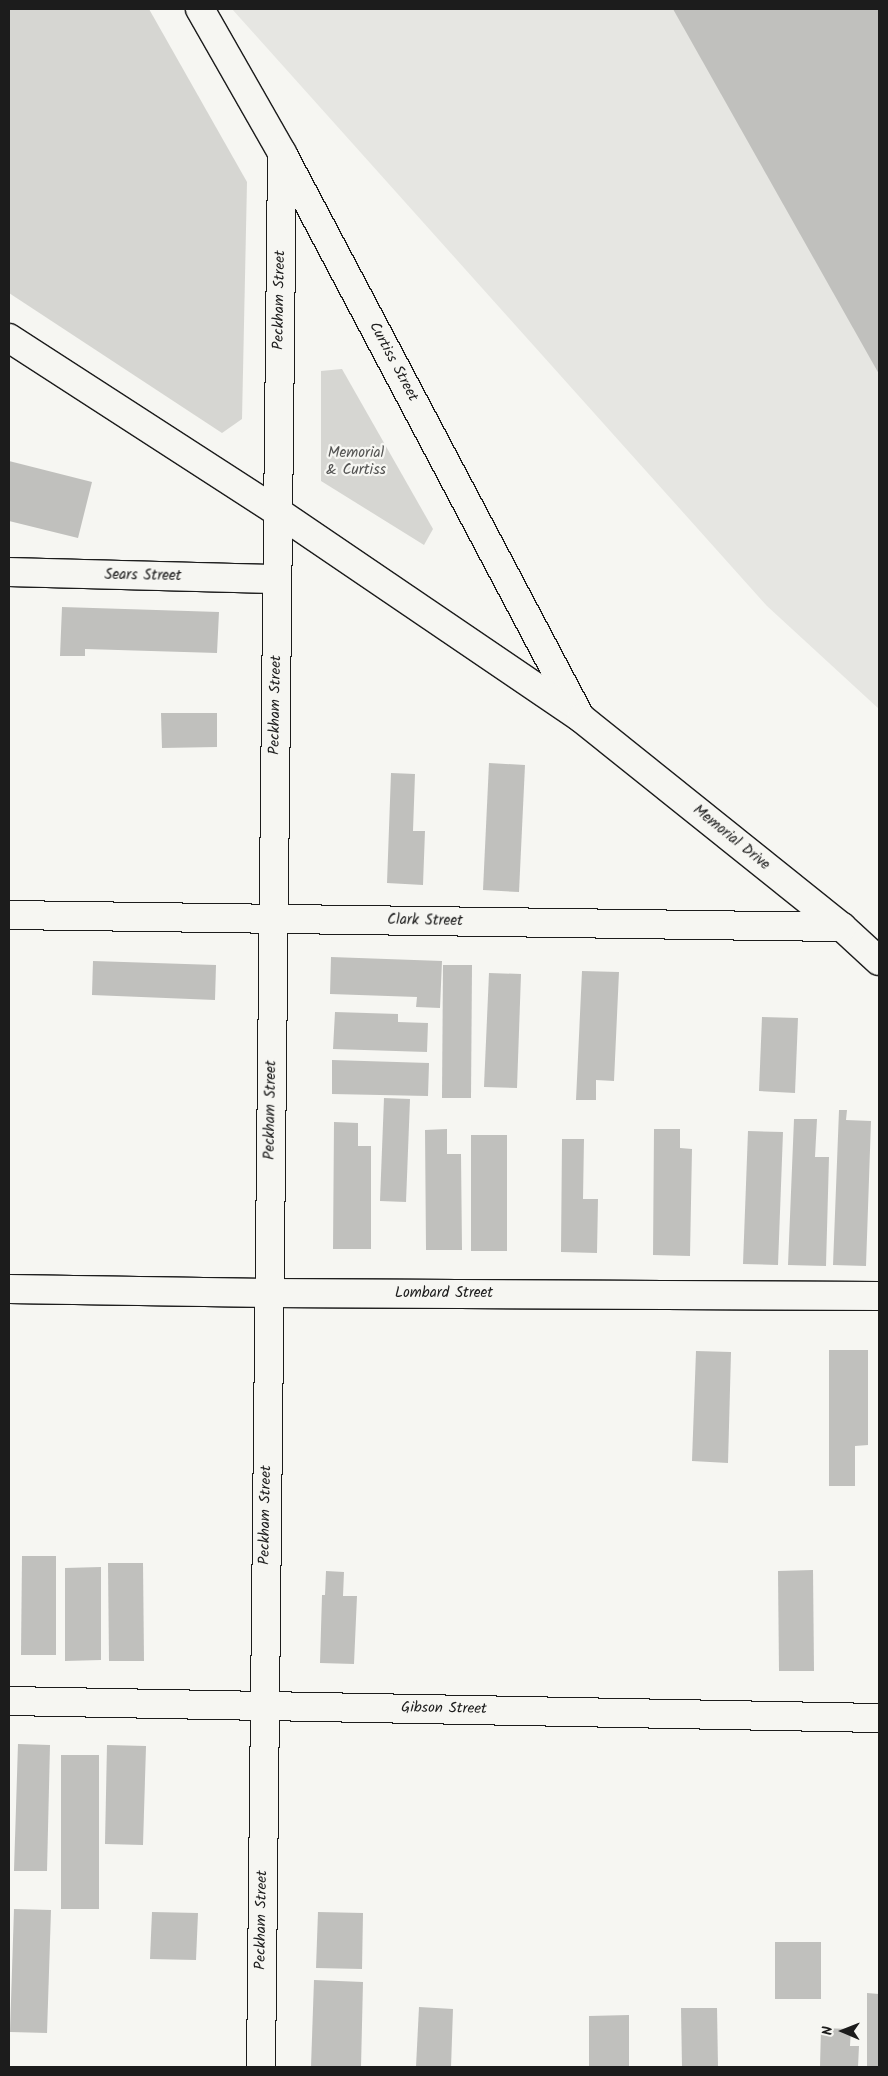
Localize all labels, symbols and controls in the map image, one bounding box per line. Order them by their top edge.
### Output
street label: Peckham Street [270,250,290,350]
street label: Curtiss Street [365,319,421,405]
park label: Memorial & Curtiss [326,444,386,479]
street label: Sears Street [104,566,182,586]
street label: Peckham Street [266,655,286,755]
street label: Memorial Drive [689,801,773,875]
street label: Clark Street [387,911,463,931]
street label: Peckham Street [261,1060,281,1160]
street label: Lombard Street [395,1285,493,1303]
street label: Peckham Street [256,1465,276,1565]
street label: Gibson Street [401,1699,487,1719]
street label: Peckham Street [252,1870,272,1970]
north arrow [818,2006,868,2056]
text: N [817,2026,839,2035]

